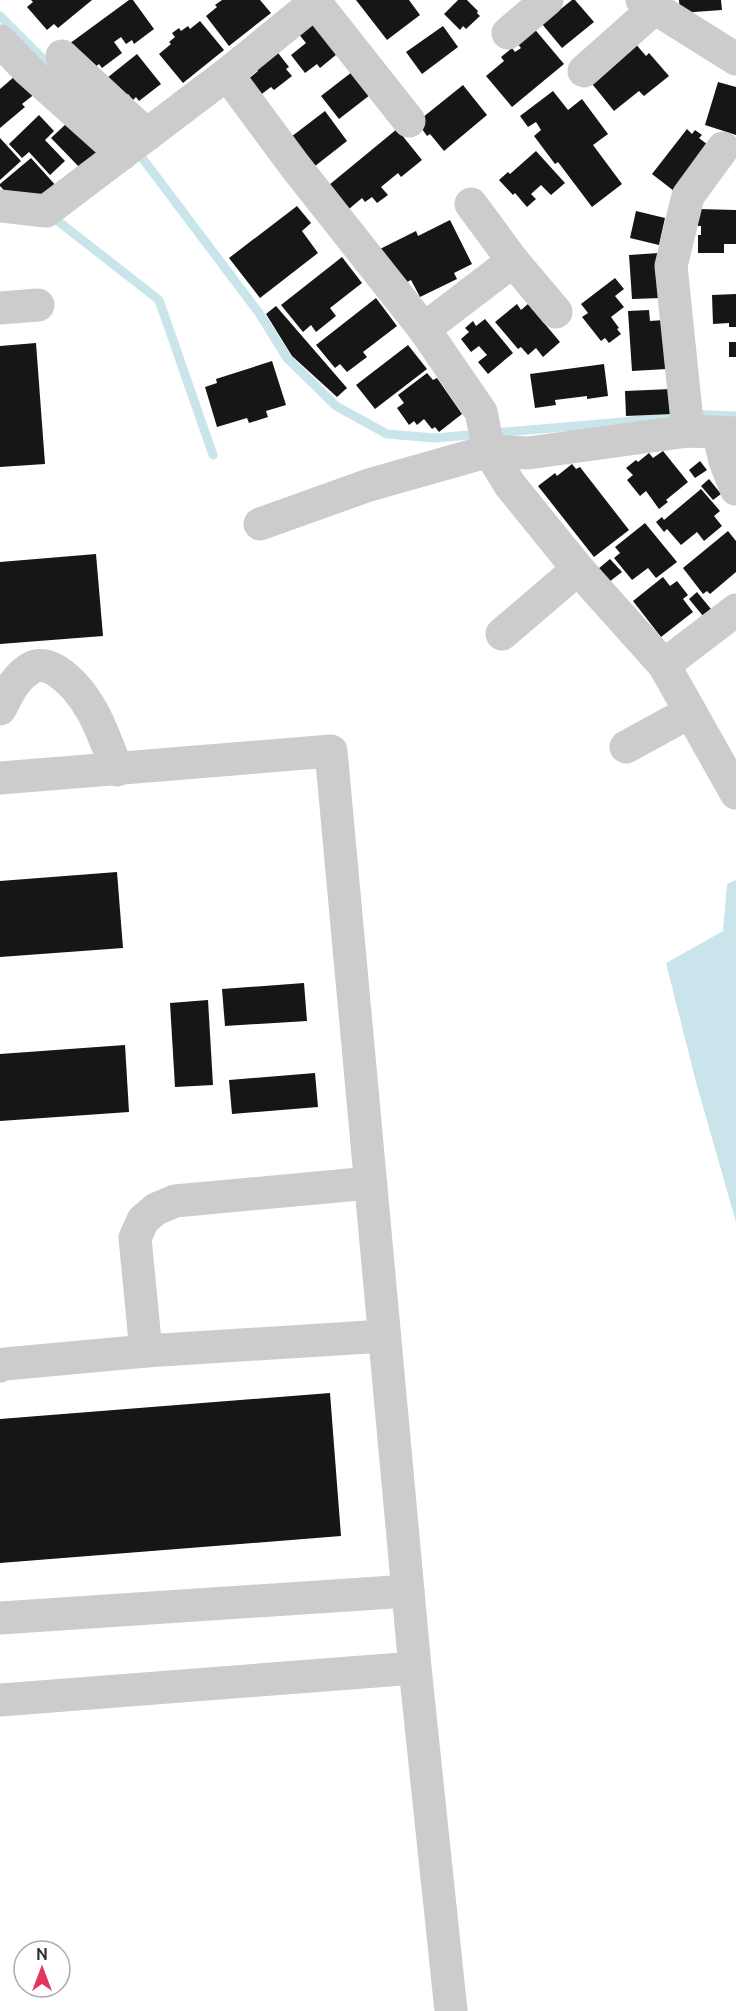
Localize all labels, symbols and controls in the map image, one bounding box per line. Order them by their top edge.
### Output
north arrow [12,1939,72,1999]
text: N [36,1945,48,1963]

